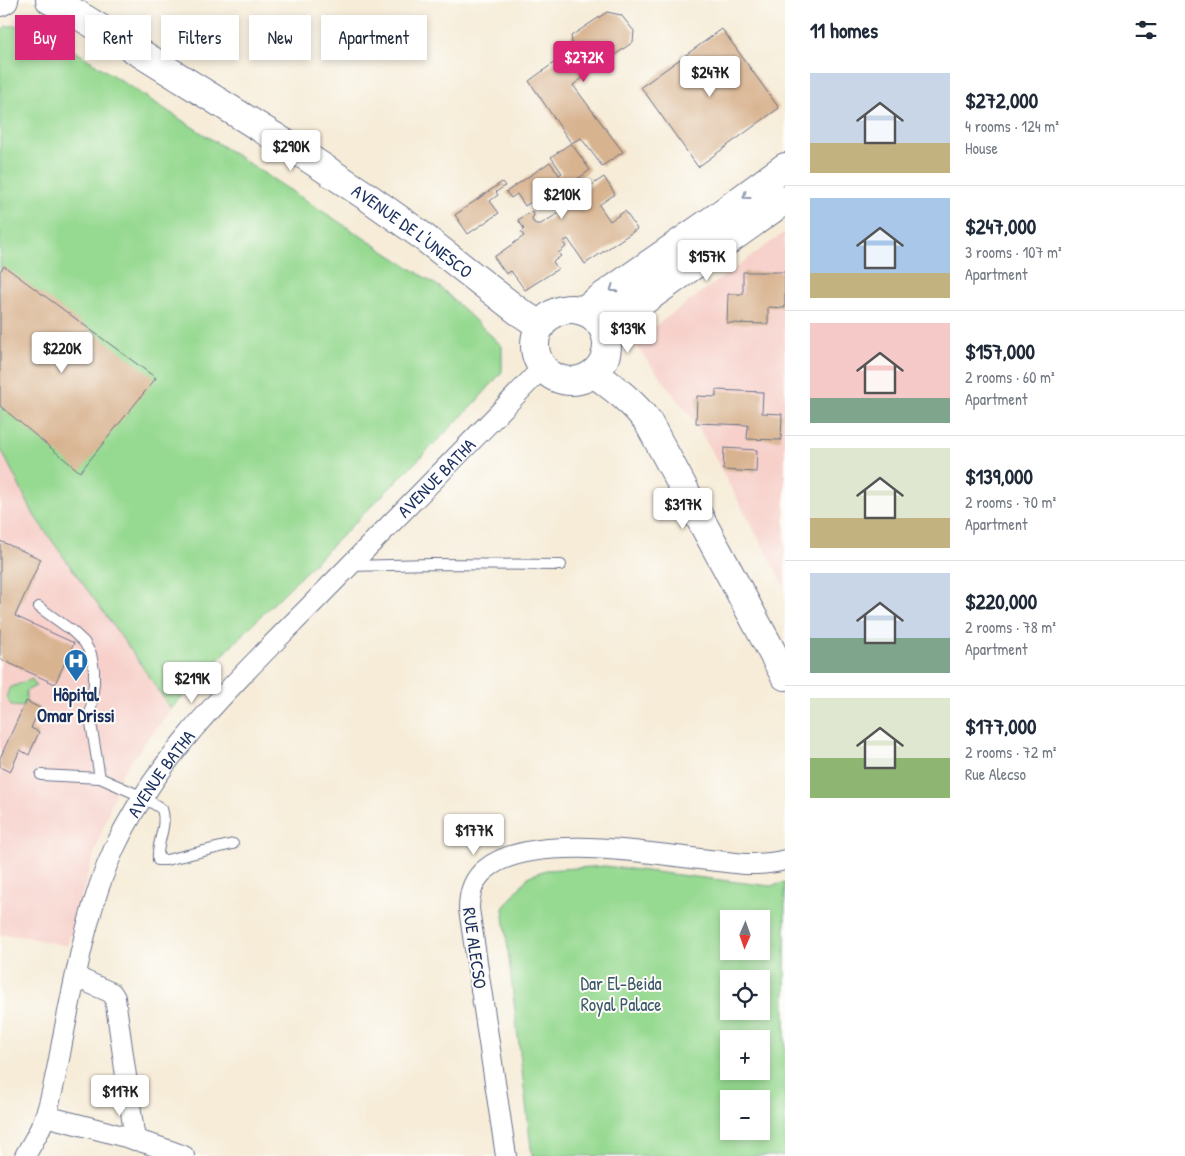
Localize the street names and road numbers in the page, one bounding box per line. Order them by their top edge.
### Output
street label: AVENUE DE L'UNESCO [347,178,478,284]
street label: AVENUE BATHA [391,432,481,523]
street label: AVENUE BATHA [121,724,200,822]
street label: RUE ALECSO [457,906,493,990]

